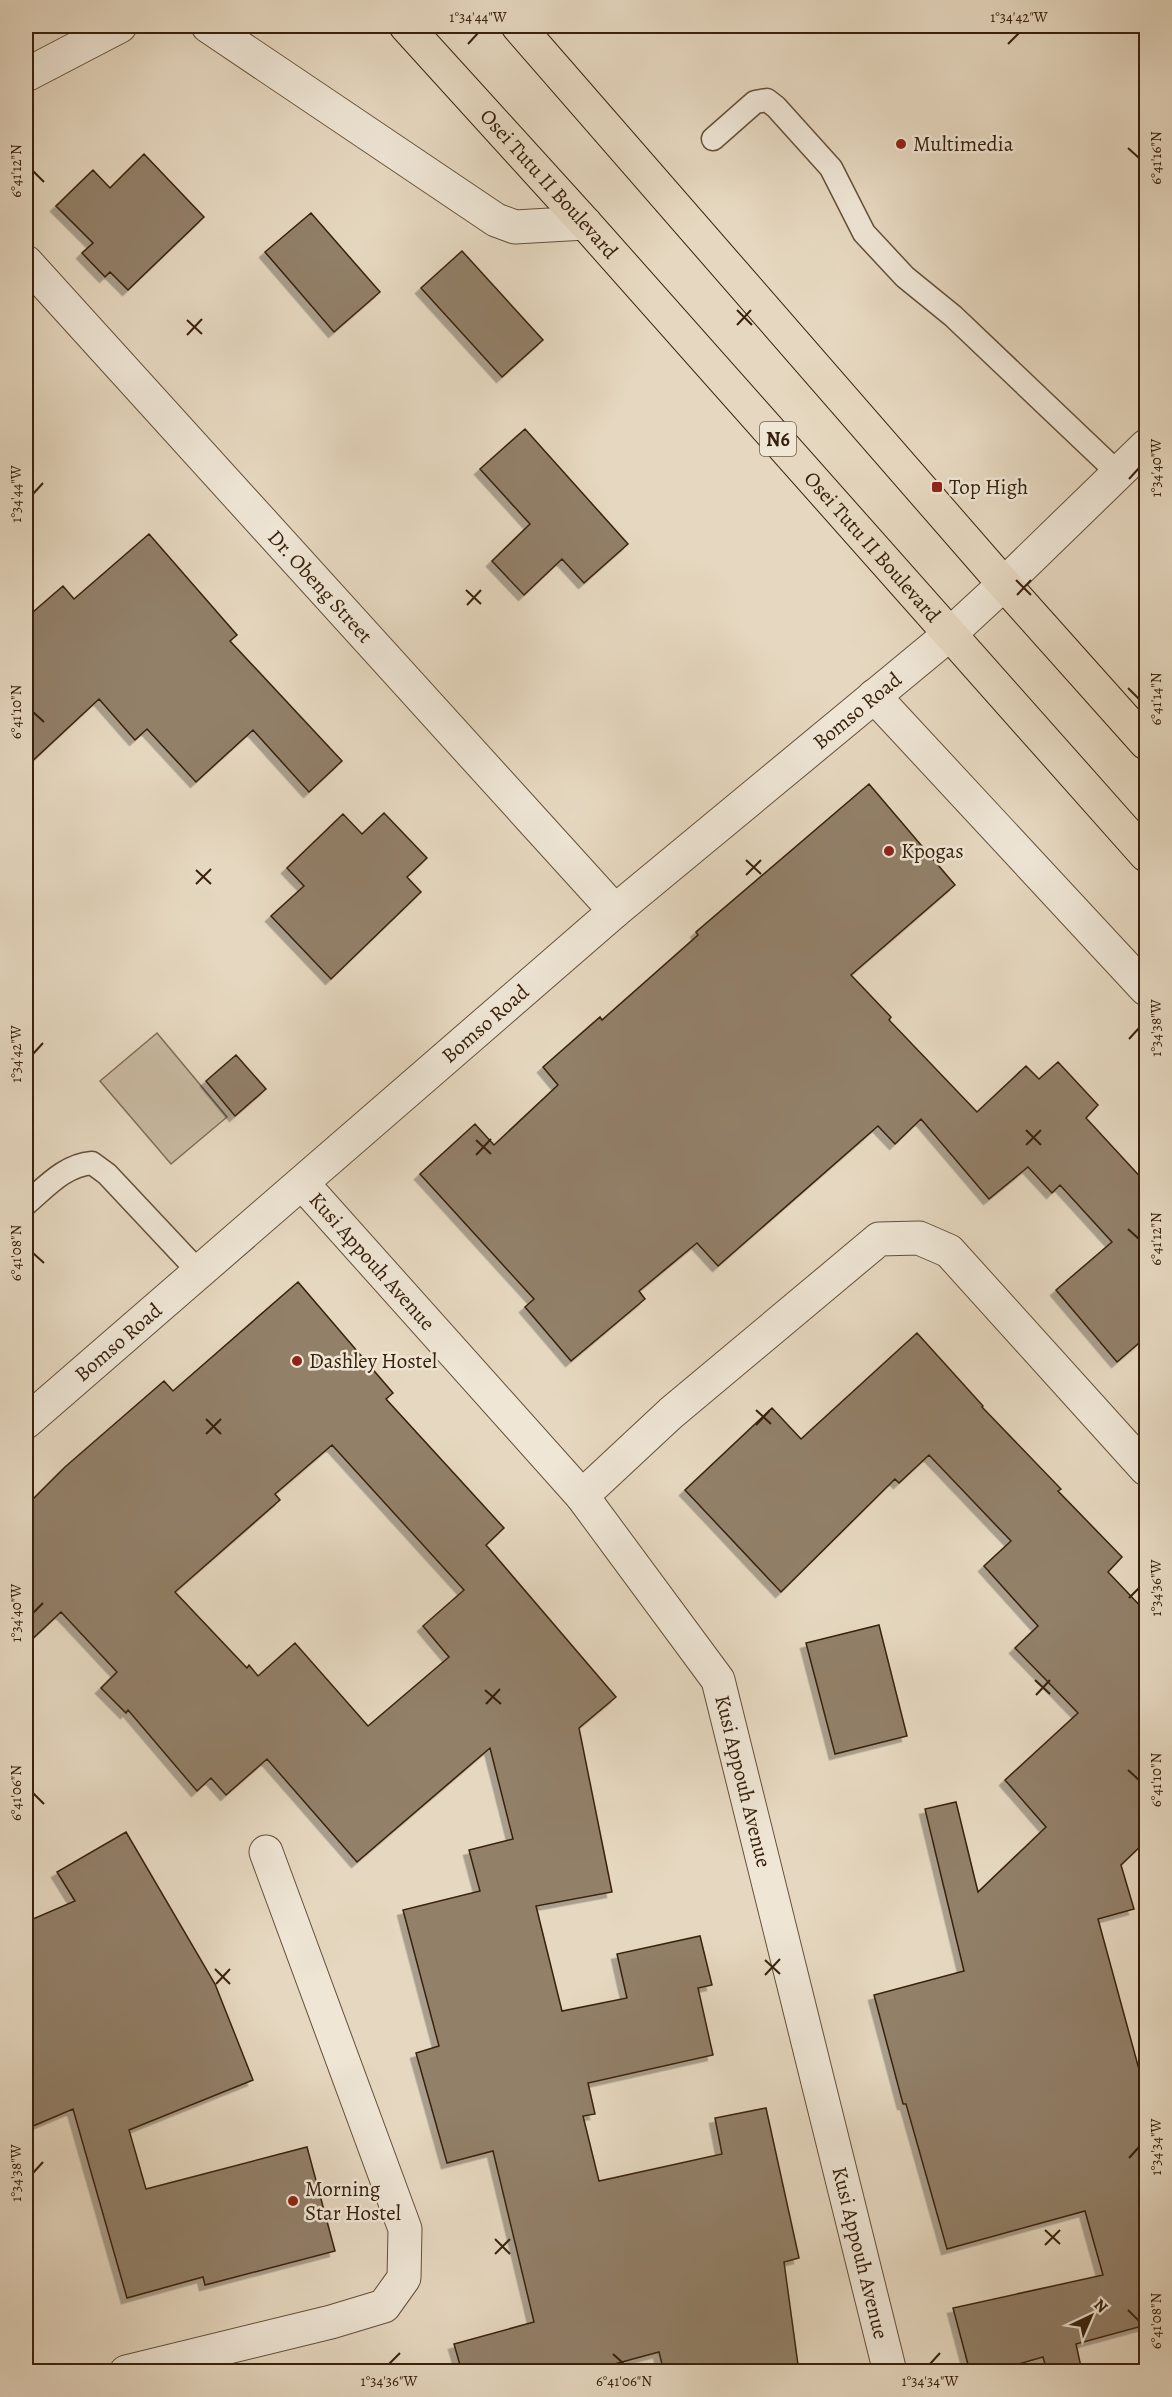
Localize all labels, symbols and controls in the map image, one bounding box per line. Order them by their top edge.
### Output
text: 1°34'44"W [449,7,507,27]
text: 1°34'42"W [990,7,1048,27]
street label: Osei Tutu II Boulevard [474,103,625,265]
place label: Multimedia [913,130,1014,158]
text: 6°41'16"N [1146,131,1166,185]
marker: Multimedia [894,137,908,151]
text: 6°41'12"N [6,144,26,198]
road number: N6 [760,422,796,456]
text: 1°34'40"W [1146,439,1166,497]
text: 1°34'44"W [6,465,26,523]
street label: Osei Tutu II Boulevard [798,465,947,629]
place label: Top High [949,473,1028,501]
marker: Top High [930,480,944,494]
street label: Dr. Obeng Street [262,524,379,649]
street label: Bomso Road [807,665,908,756]
text: 6°41'14"N [1146,672,1166,726]
text: 6°41'10"N [6,685,26,739]
place label: Kpogas [901,837,964,865]
marker: Kpogas [882,844,896,858]
street label: Bomso Road [436,977,535,1069]
text: 1°34'38"W [1146,999,1166,1057]
text: 1°34'42"W [6,1025,26,1083]
street label: Kusi Appouh Avenue [303,1186,441,1336]
text: 6°41'12"N [1146,1212,1166,1266]
text: 6°41'08"N [6,1225,26,1281]
street label: Bomso Road [69,1296,168,1388]
place label: Dashley Hostel [309,1347,437,1375]
marker: Dashley Hostel [290,1354,304,1368]
text: 1°34'36"W [1146,1560,1166,1616]
text: 1°34'40"W [6,1584,26,1642]
street label: Kusi Appouh Avenue [708,1692,778,1870]
text: 6°41'10"N [1146,1753,1166,1807]
text: 6°41'06"N [6,1765,26,1821]
text: 1°34'34"W [1146,2119,1166,2175]
text: 1°34'38"W [6,2144,26,2202]
street label: Kusi Appouh Avenue [825,2164,895,2342]
place label: Morning Star Hostel [305,2175,401,2227]
marker: Morning Star Hostel [286,2194,300,2208]
north arrow [1061,2286,1121,2346]
text: 6°41'08"N [1146,2293,1166,2349]
text: N [1089,2294,1113,2318]
text: 1°34'36"W [361,2371,417,2391]
text: 6°41'06"N [596,2371,652,2391]
text: 1°34'34"W [902,2371,958,2391]

